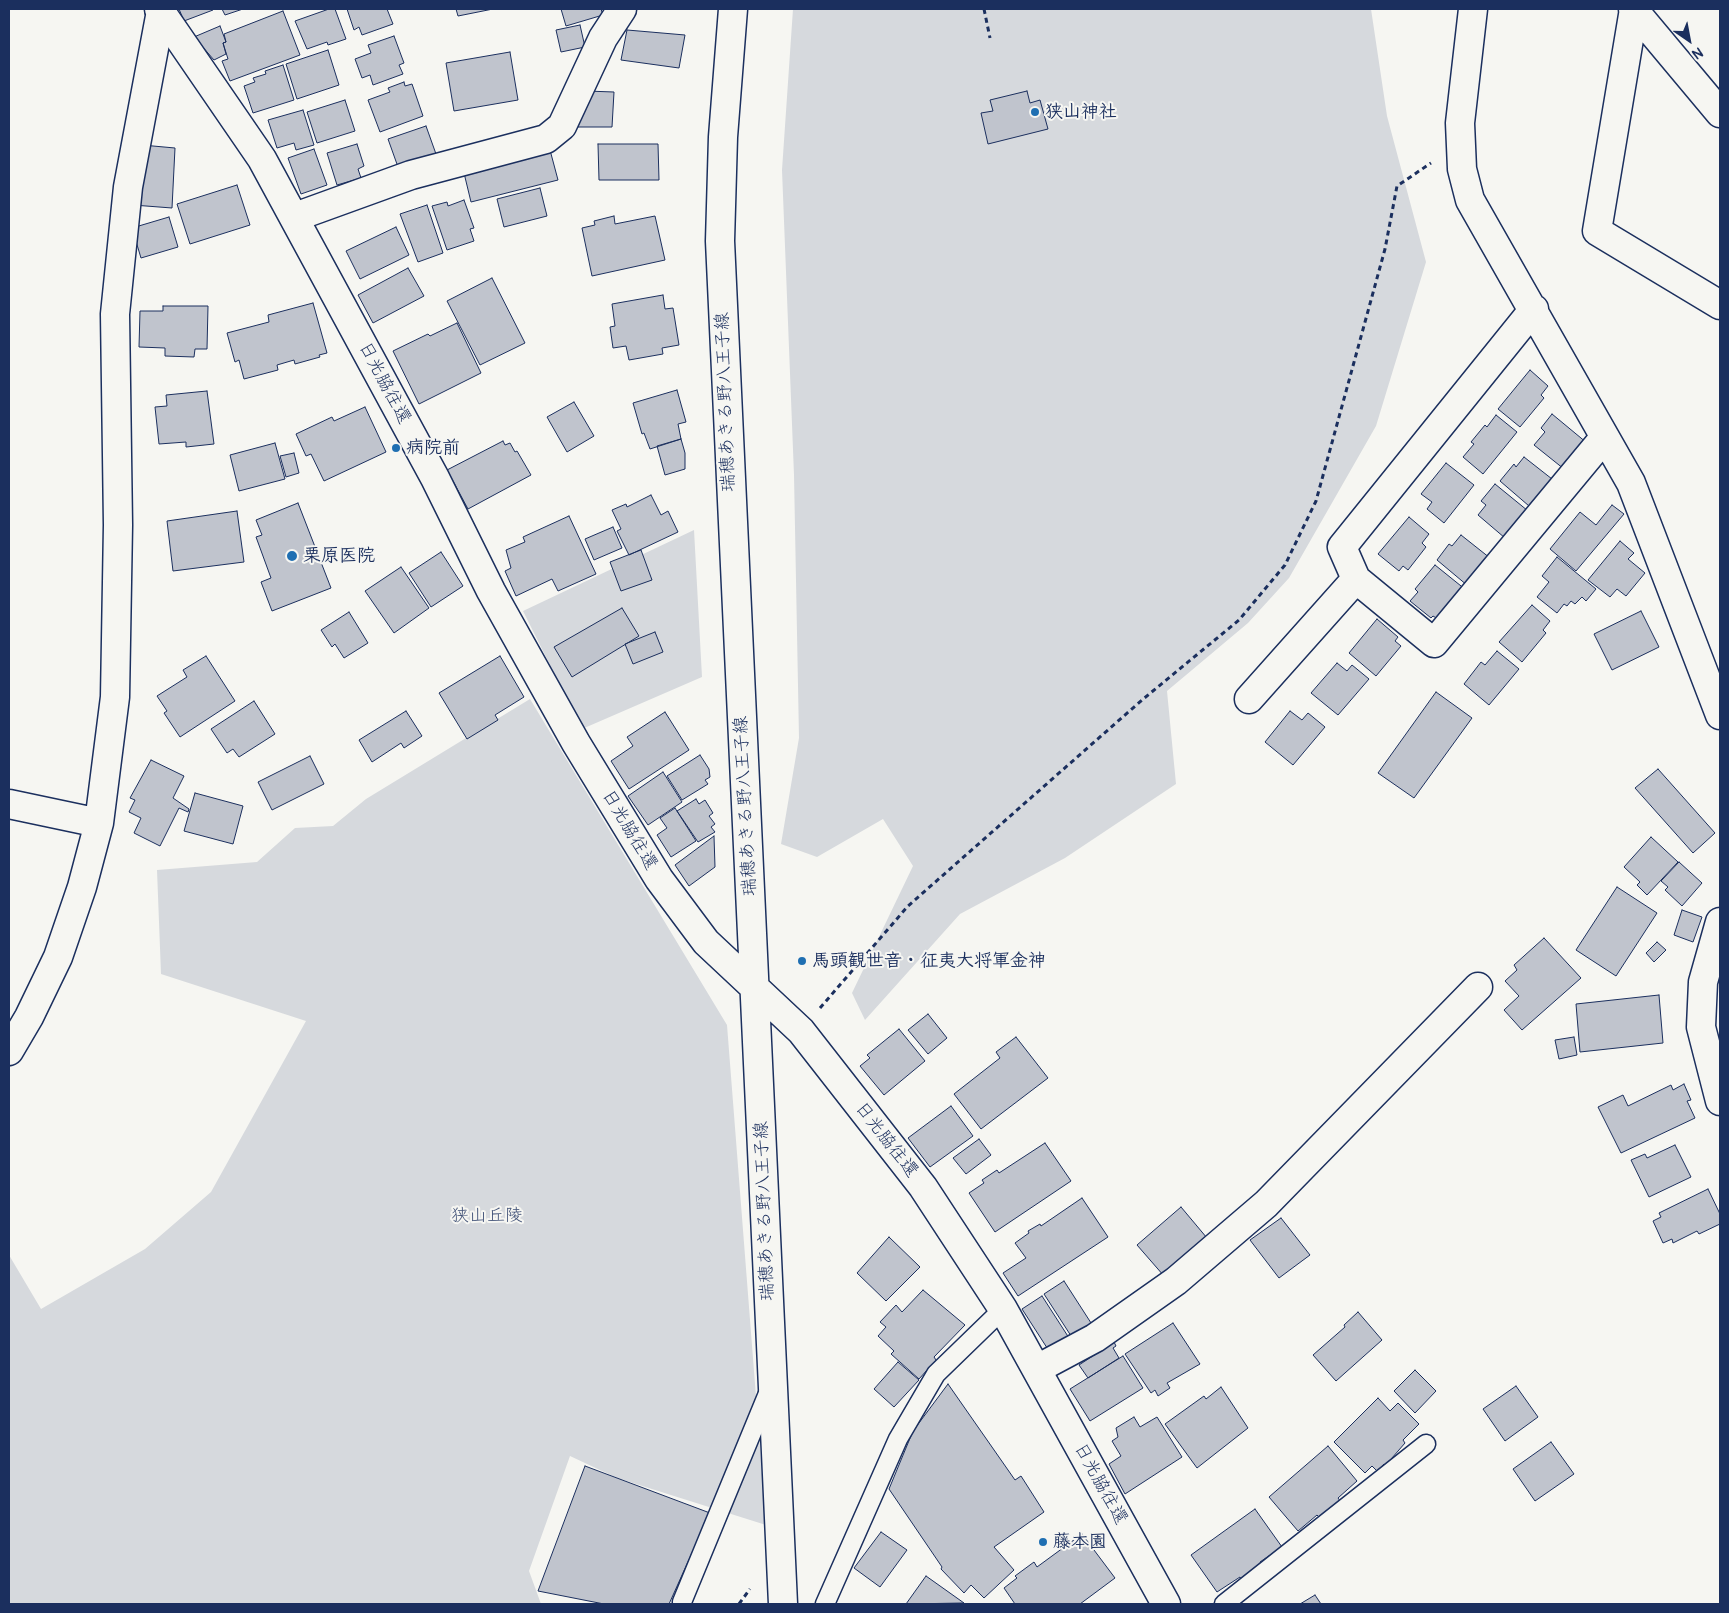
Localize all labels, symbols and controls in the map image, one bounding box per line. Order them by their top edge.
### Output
north arrow [1664,15,1714,65]
text: N [1689,43,1706,63]
place label: 狭山神社 [1045,101,1117,123]
marker: 狭山神社 [1029,106,1041,118]
street label: 瑞穂あきる野八王子線 [712,312,740,492]
street label: 日光脇往還 [353,338,415,428]
place label: 病院前 [406,437,460,459]
marker: 病院前 [390,442,402,454]
place label: 栗原医院 [303,545,375,567]
marker: 栗原医院 [285,549,299,563]
street label: 瑞穂あきる野八王子線 [731,716,761,896]
street label: 日光脇往還 [597,786,661,874]
place label: 馬頭観世音・征夷大将軍金神 [812,950,1046,972]
marker: 馬頭観世音・征夷大将軍金神 [796,955,808,967]
street label: 日光脇往還 [850,1098,922,1182]
street label: 瑞穂あきる野八王子線 [751,1121,779,1301]
park label: 狭山丘陵 [451,1205,523,1227]
street label: 日光脇往還 [1069,1439,1131,1529]
place label: 藤本園 [1053,1531,1107,1553]
marker: 藤本園 [1037,1536,1049,1548]

